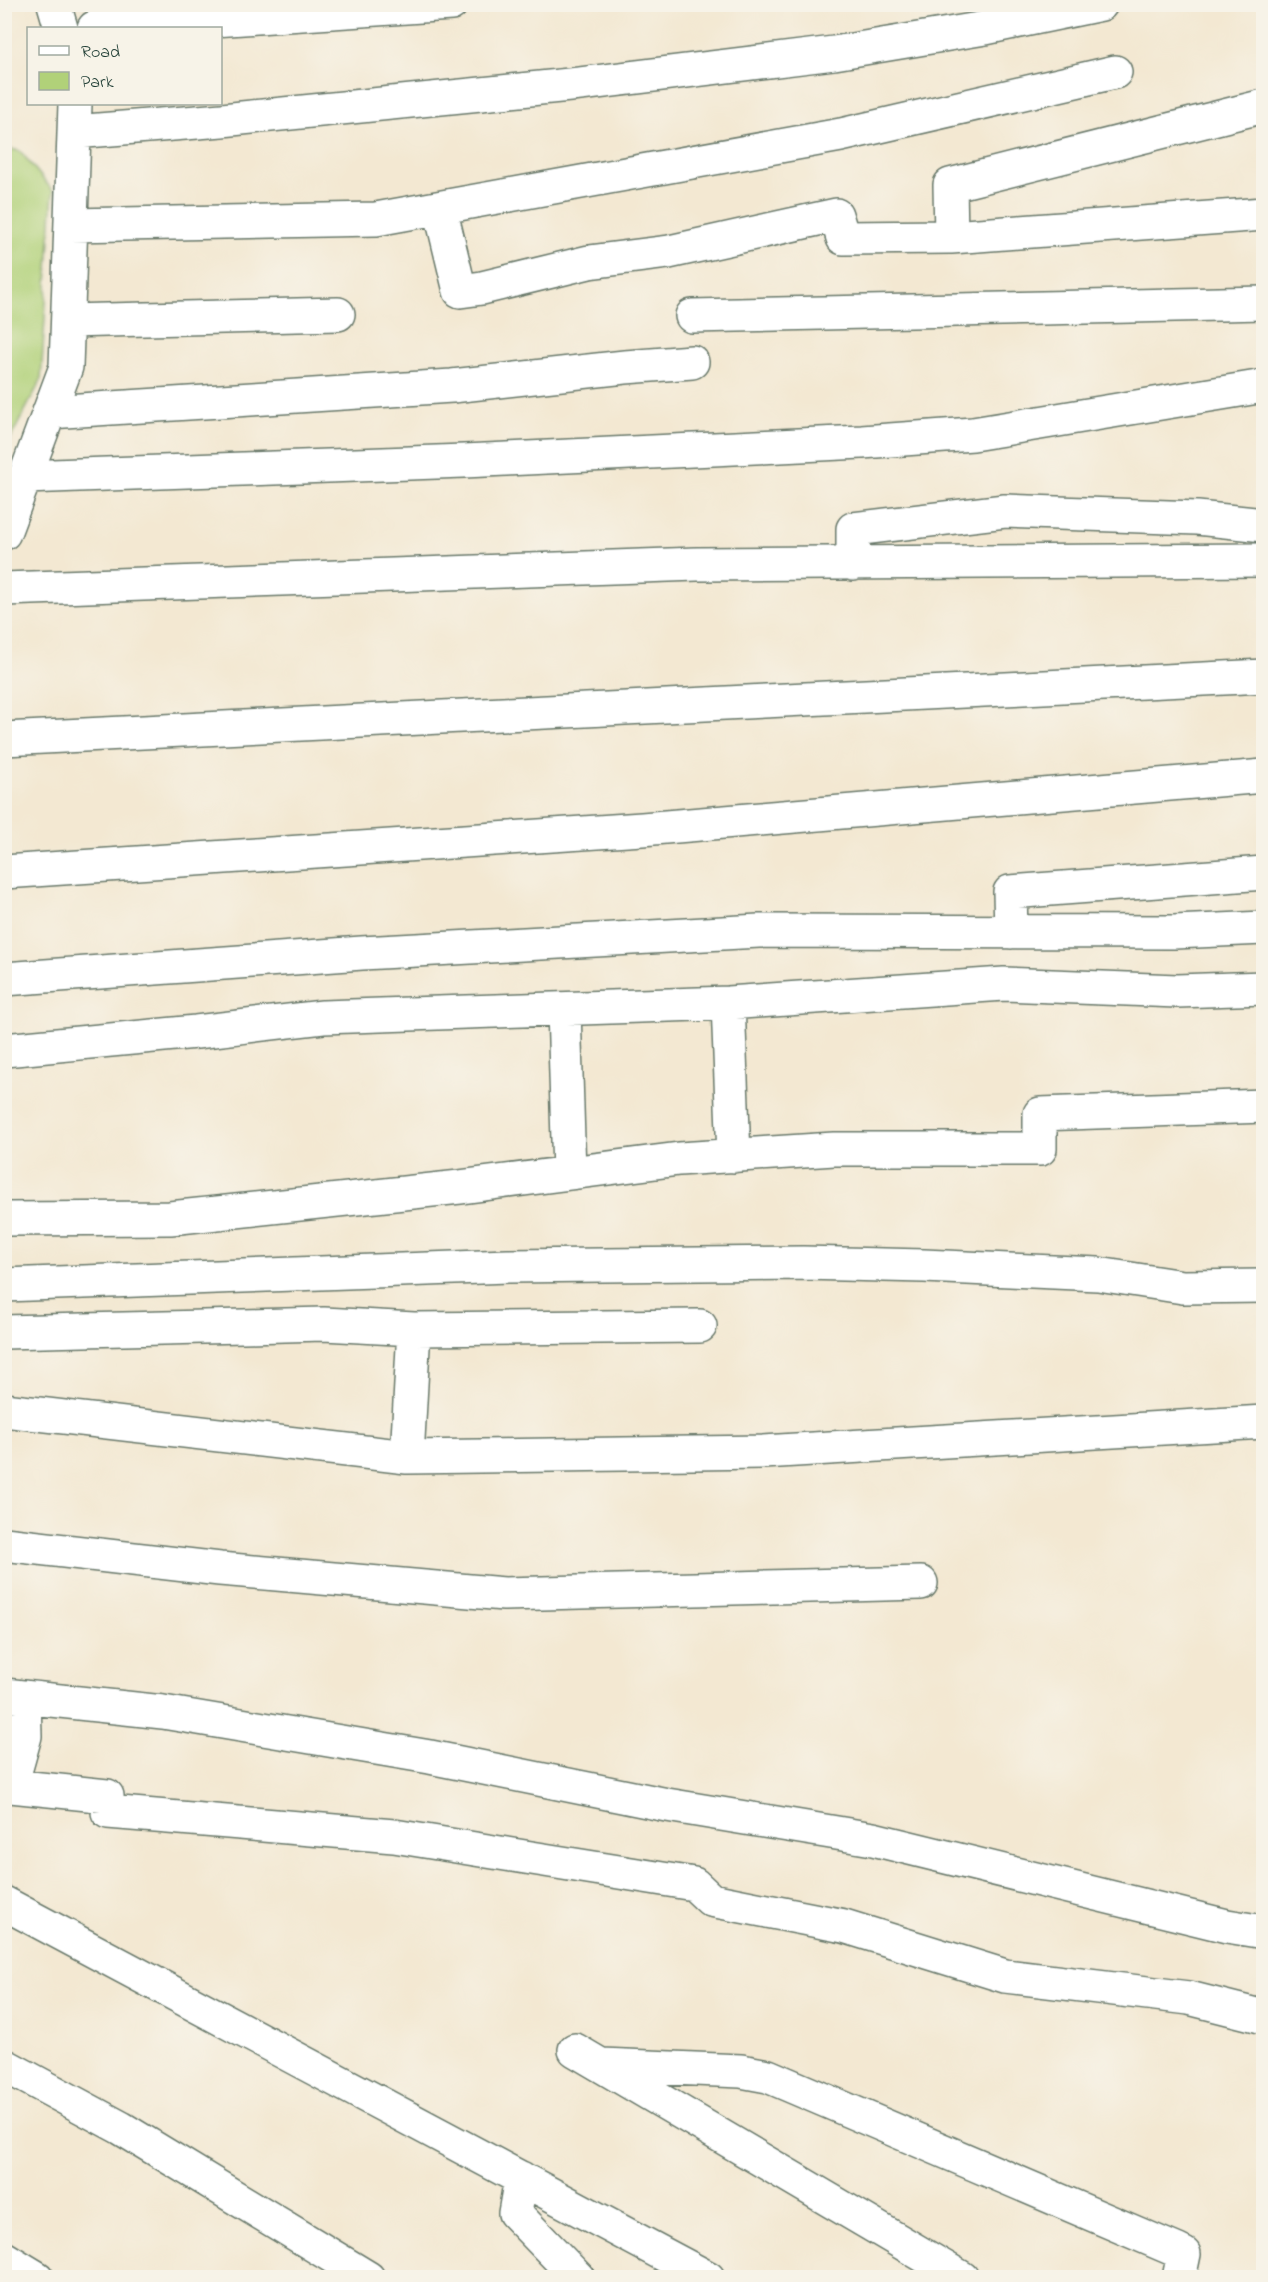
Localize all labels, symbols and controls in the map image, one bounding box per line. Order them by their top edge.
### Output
legend [27,27,222,105]
text: Road [81,40,120,66]
text: Park [81,70,114,96]

